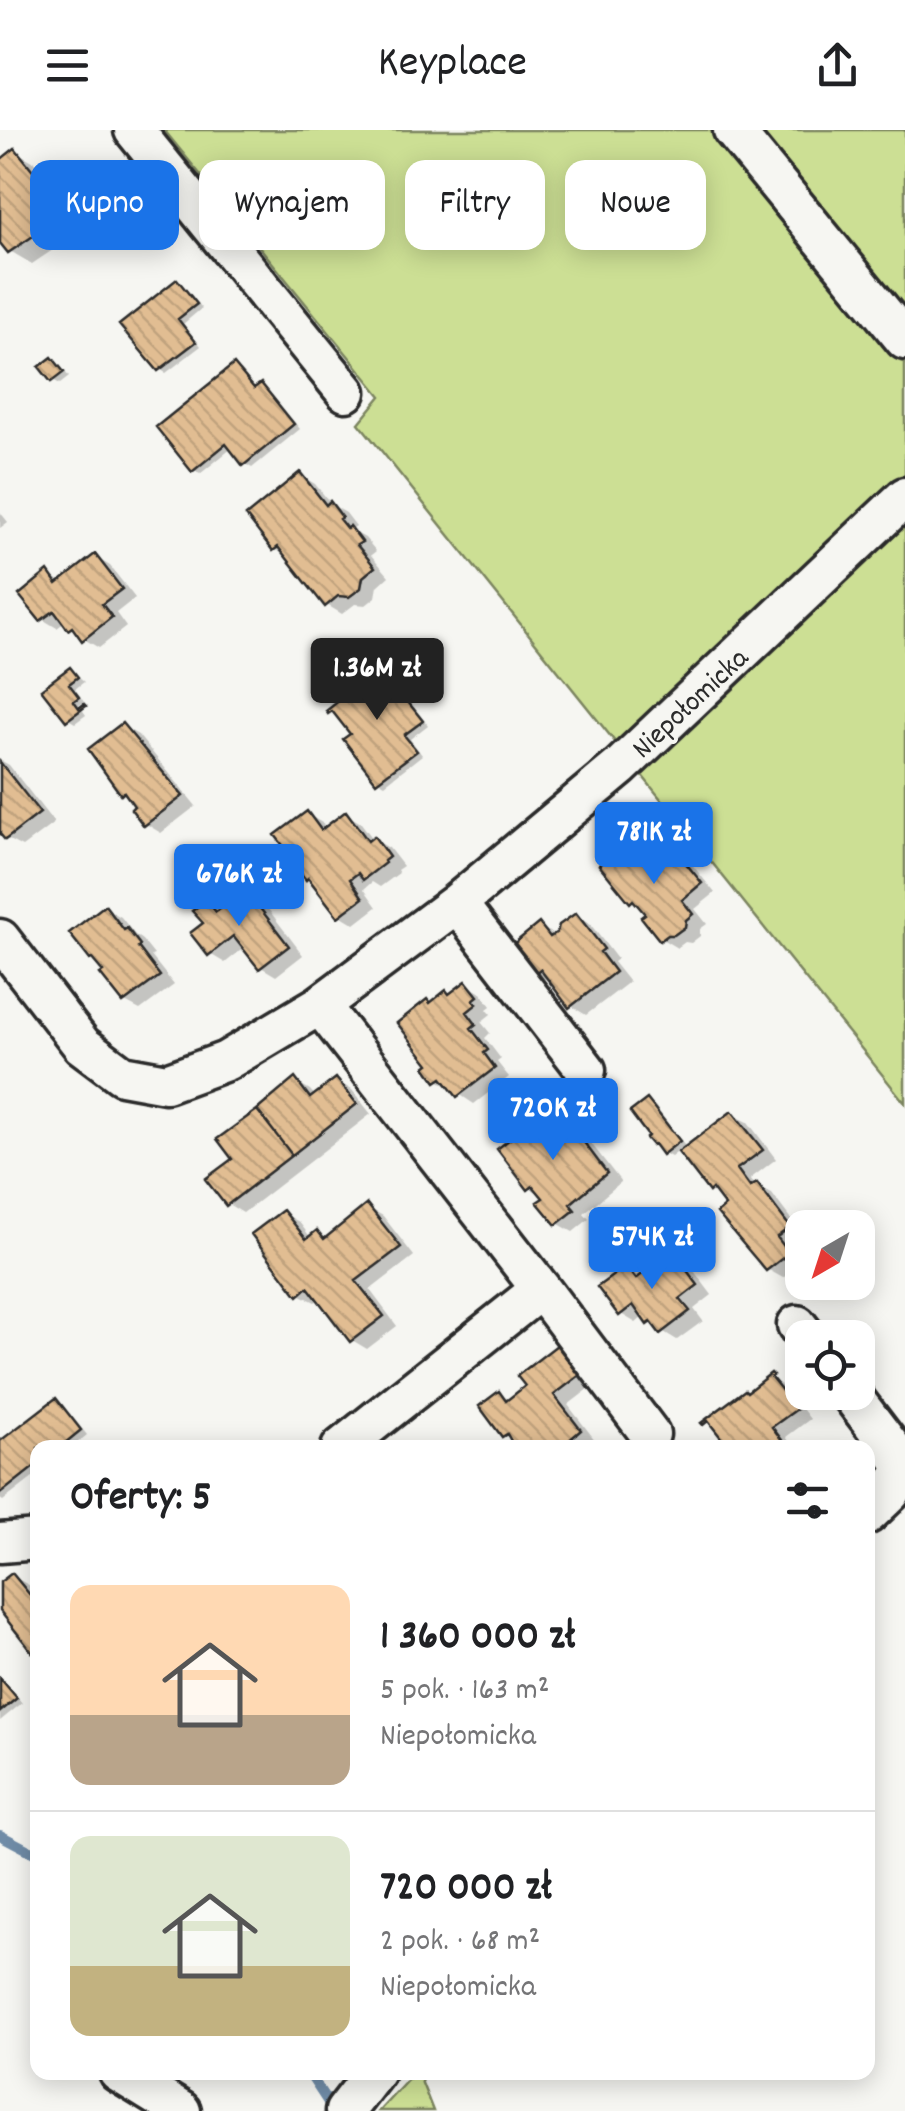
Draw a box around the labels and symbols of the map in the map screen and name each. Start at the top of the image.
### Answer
pin: 1.36M zł [274,638,480,723]
street label: Niepołomicka [624,639,761,771]
pin: 781K zł [562,802,746,887]
pin: 676K zł [147,844,331,929]
pin: 720K zł [461,1078,645,1163]
pin: 574K zł [560,1207,744,1292]
north arrow [785,1210,875,1300]

